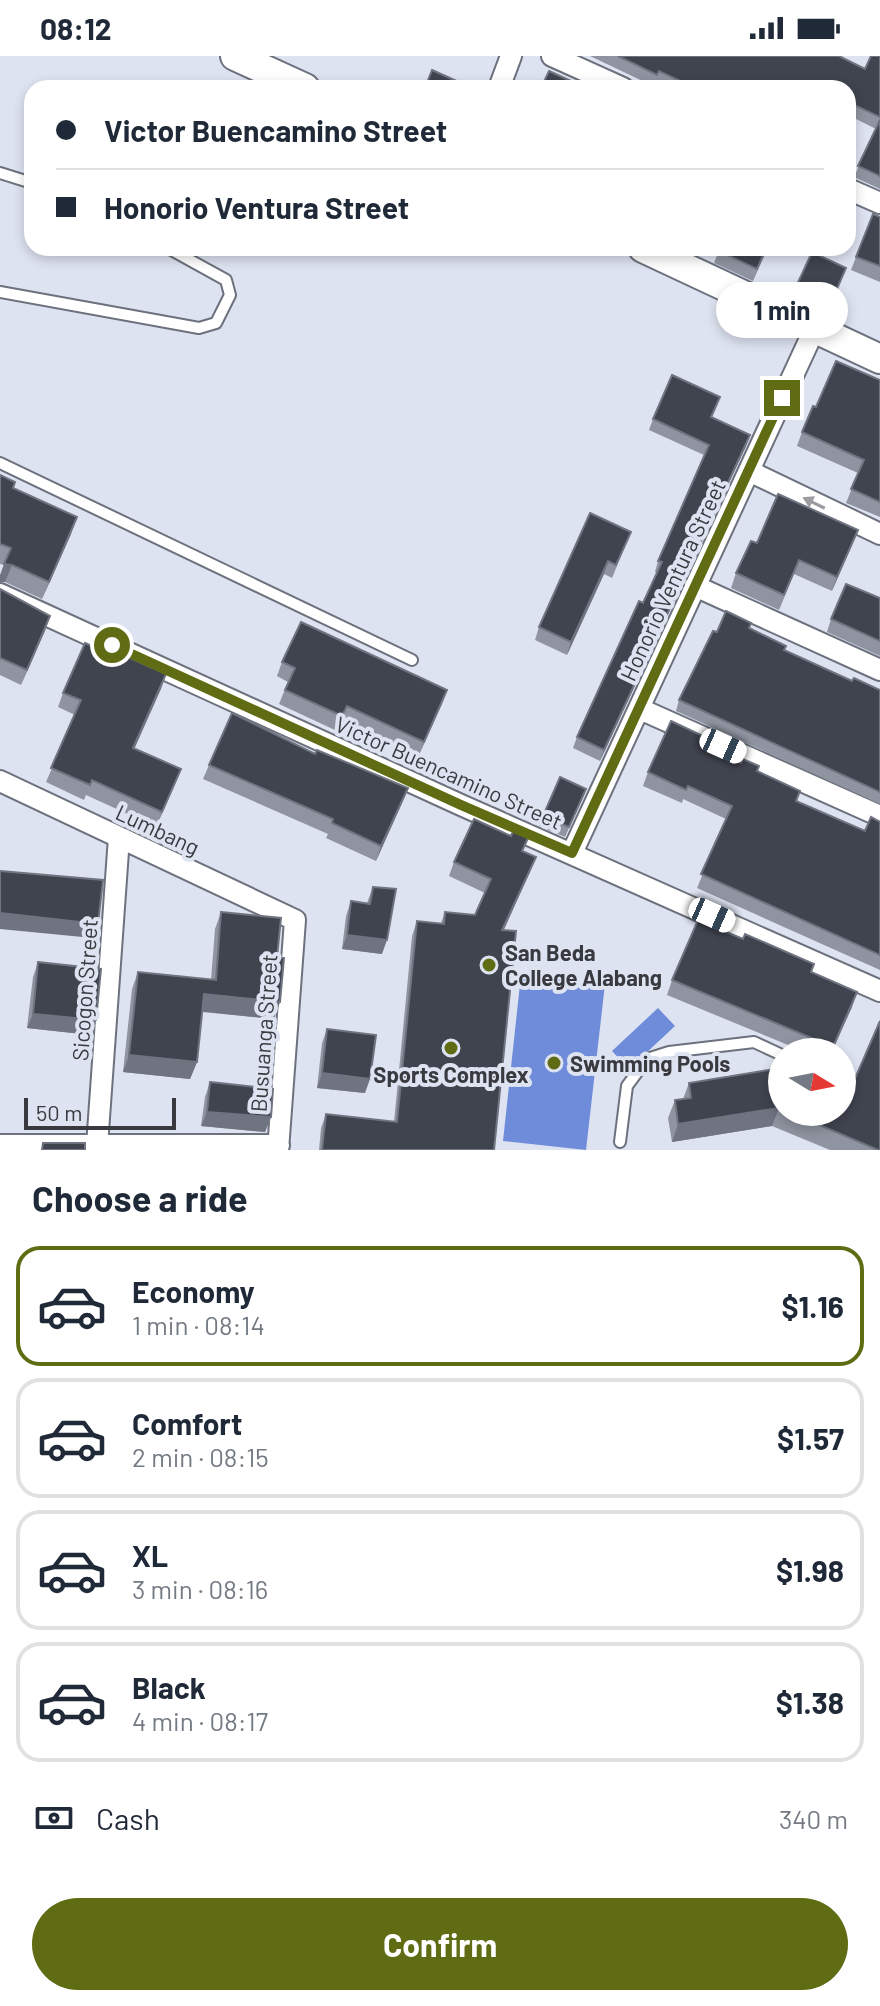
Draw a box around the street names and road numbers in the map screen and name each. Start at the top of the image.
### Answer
street label: Honorio Ventura Street [614,475,730,685]
street label: Victor Buencamino Street [332,710,566,834]
street label: Lumbang [112,798,204,860]
street label: Sicogon Street [66,918,102,1062]
street label: Busuanga Street [245,953,281,1113]

